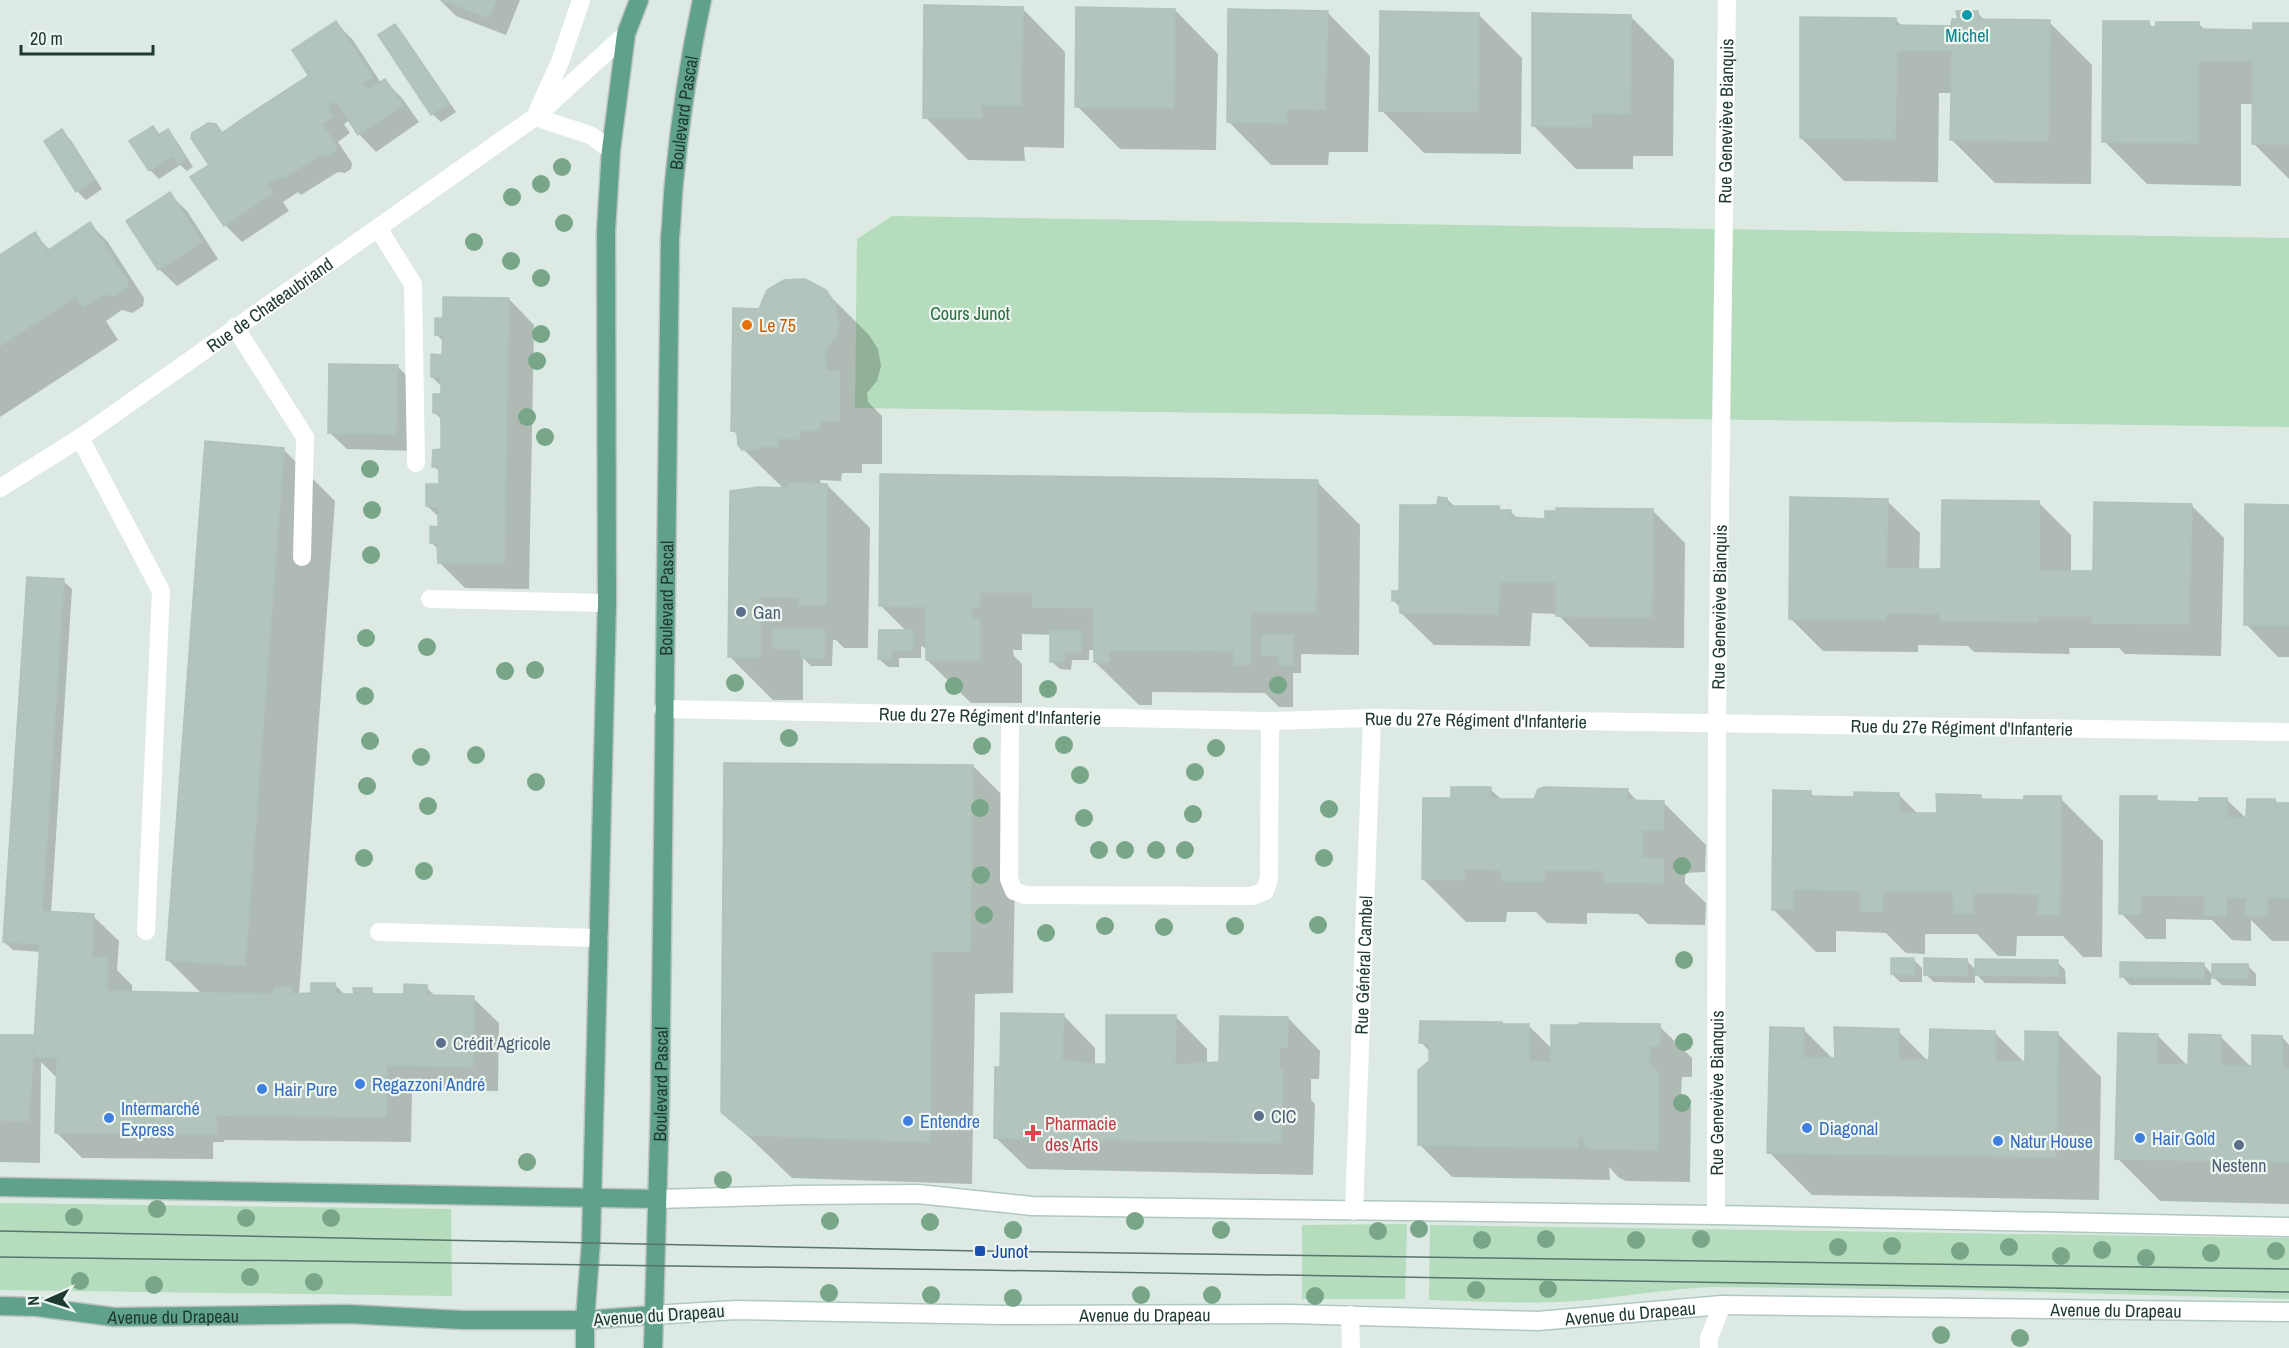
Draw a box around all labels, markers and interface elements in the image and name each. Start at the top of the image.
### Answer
marker: Michel [1960,8,1974,22]
scale bar [21,18,153,56]
place label: Michel [1945,23,1989,48]
text: 20 m [30,26,63,51]
street label: Rue Geneviève Bianquis [1712,38,1739,204]
street label: Boulevard Pascal [663,54,703,171]
street label: Rue de Chateaubriand [201,251,338,358]
park label: Cours Junot [930,301,1010,326]
place label: Le 75 [759,313,796,338]
marker: Le 75 [740,318,754,332]
street label: Rue Geneviève Bianquis [1705,524,1732,690]
street label: Boulevard Pascal [653,540,679,656]
place label: Gan [753,600,781,625]
marker: Gan [734,605,748,619]
street label: Rue du 27e Régiment d'Infanterie [879,701,1101,730]
street label: Rue du 27e Régiment d'Infanterie [1364,705,1587,734]
street label: Rue du 27e Régiment d'Infanterie [1851,713,2073,741]
street label: Rue Général Cambel [1348,895,1378,1035]
street label: Rue Geneviève Bianquis [1704,1010,1729,1176]
street label: Boulevard Pascal [646,1026,673,1142]
place label: Crédit Agricole [453,1031,551,1056]
marker: Crédit Agricole [434,1036,448,1050]
place label: Regazzoni André [372,1072,485,1097]
place label: Hair Pure [274,1077,337,1102]
marker: Regazzoni André [353,1077,367,1091]
marker: Hair Pure [255,1082,269,1096]
place label: Intermarché Express [121,1096,200,1142]
place label: CIC [1271,1104,1296,1129]
place label: Entendre [920,1109,980,1134]
marker: CIC [1252,1109,1266,1123]
marker: Intermarché Express [102,1111,116,1125]
place label: Pharmacie des Arts [1045,1111,1116,1157]
marker: Entendre [901,1114,915,1128]
place label: Diagonal [1819,1116,1878,1141]
marker: Diagonal [1800,1121,1814,1135]
marker: Pharmacie des Arts [1026,1126,1040,1140]
place label: Hair Gold [2152,1126,2215,1151]
place label: Natur House [2010,1129,2093,1154]
marker: Hair Gold [2133,1131,2147,1145]
marker: Natur House [1991,1134,2005,1148]
marker: Nestenn [2232,1138,2246,1152]
place label: Nestenn [2212,1153,2266,1178]
place label: Junot [992,1239,1028,1264]
marker: Junot [973,1244,987,1258]
north arrow [18,1270,78,1330]
text: N [22,1295,44,1306]
street label: Avenue du Drapeau [1563,1295,1697,1331]
street label: Avenue du Drapeau [2049,1297,2182,1323]
street label: Avenue du Drapeau [592,1298,725,1332]
street label: Avenue du Drapeau [1078,1302,1210,1327]
street label: Avenue du Drapeau [105,1303,239,1330]

